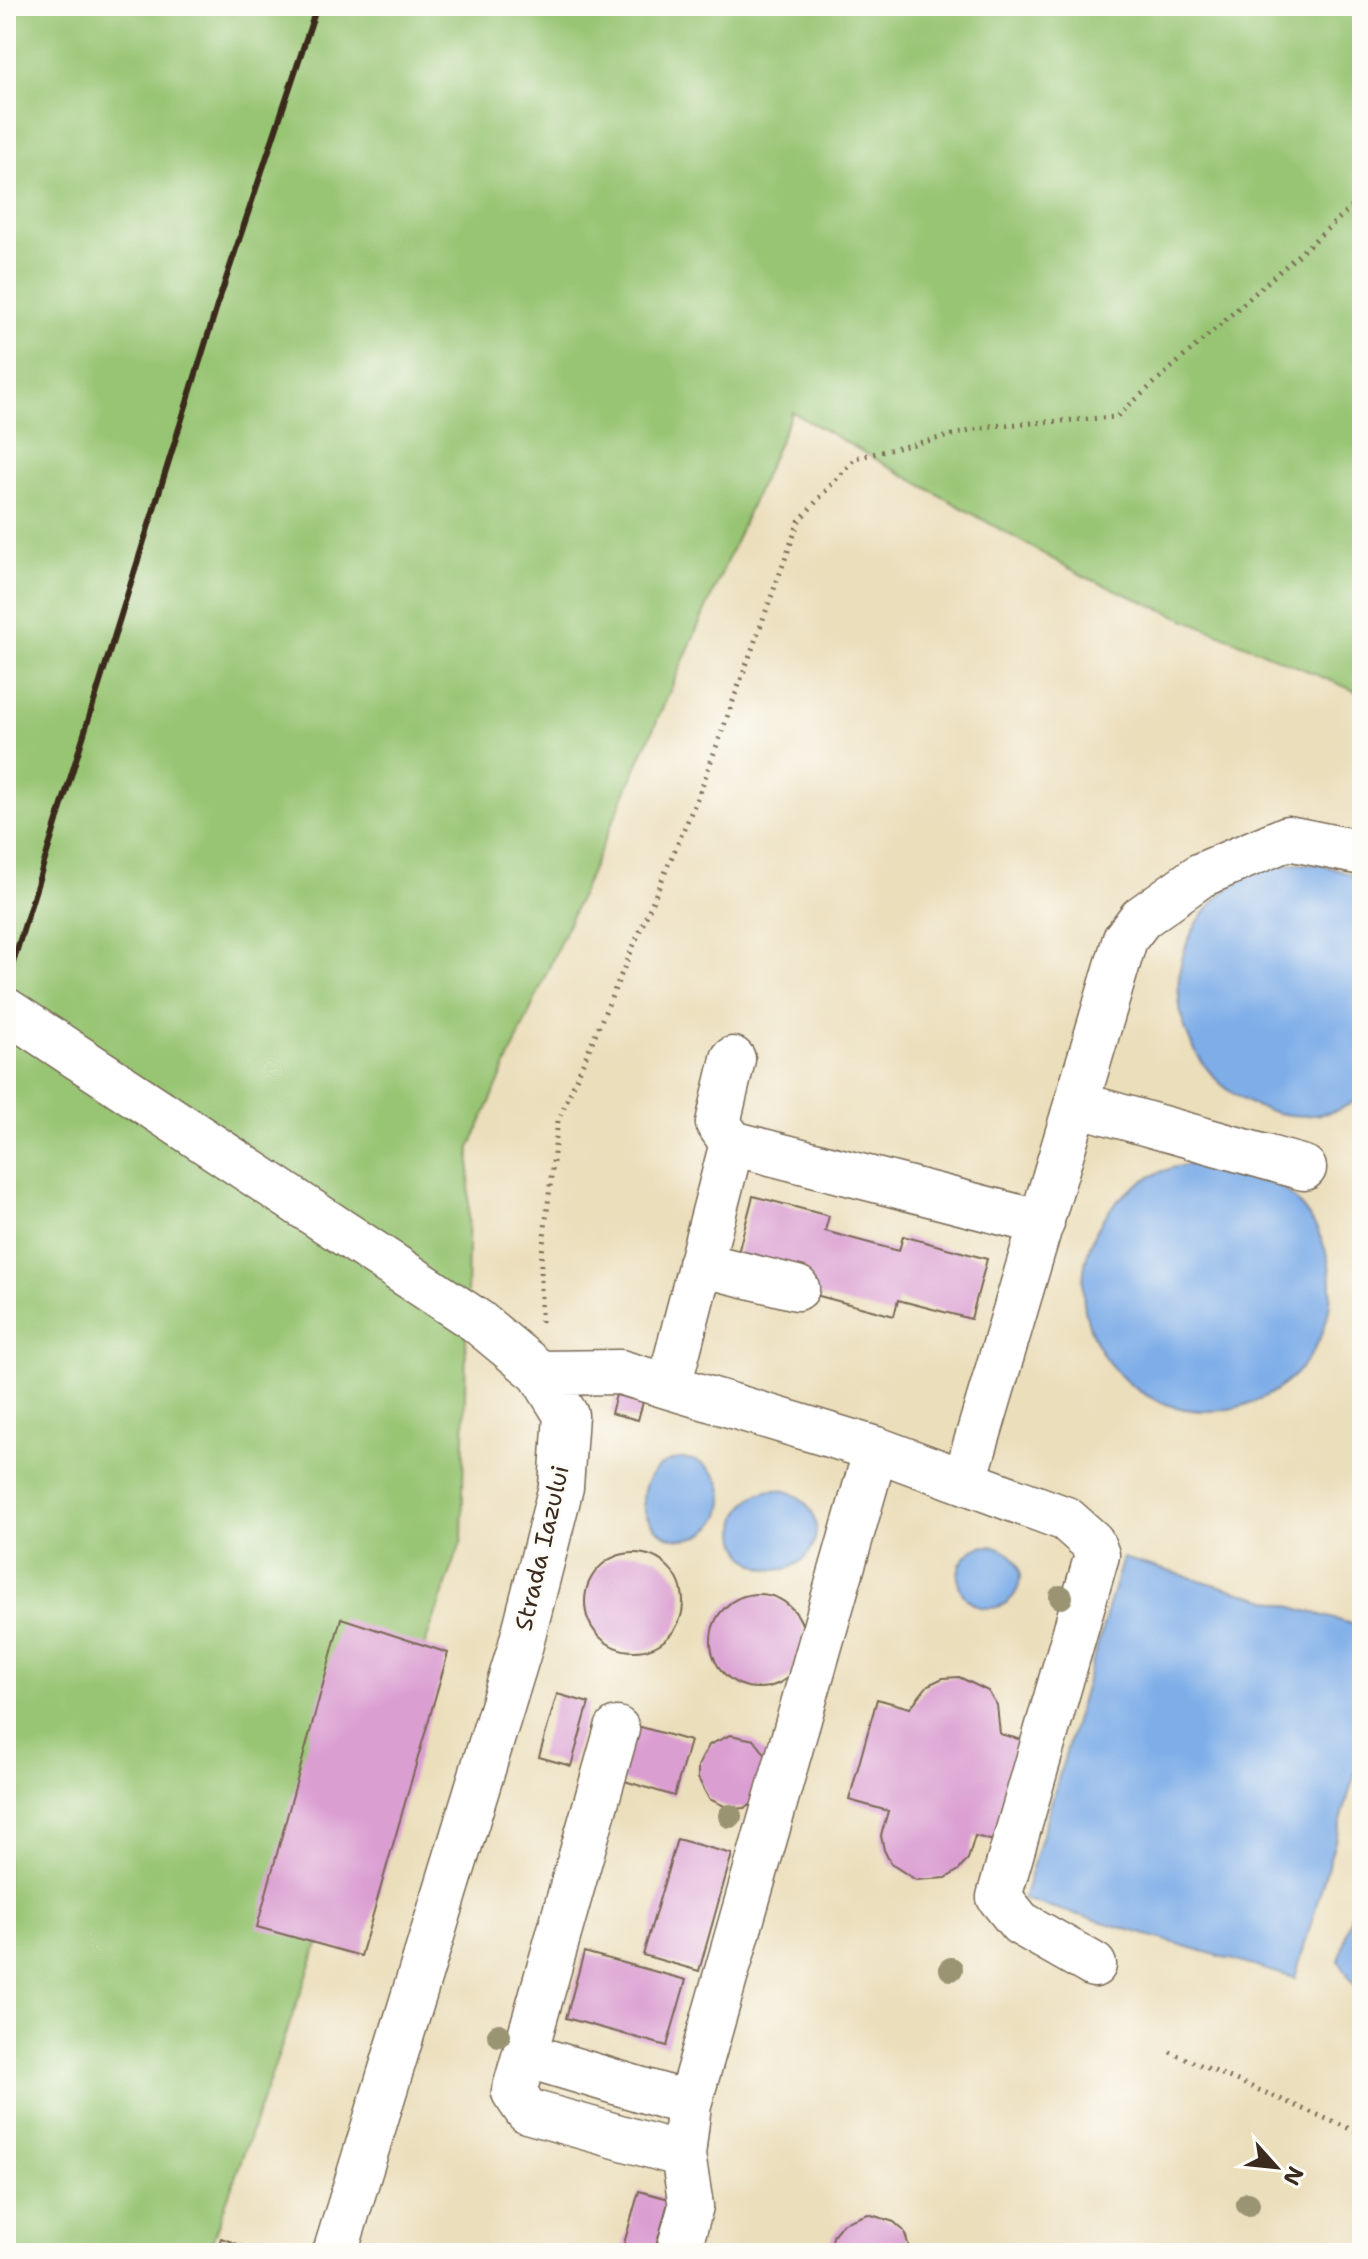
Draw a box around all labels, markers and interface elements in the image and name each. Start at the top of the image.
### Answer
street label: Strada Iazului [507,1462,577,1634]
north arrow [1236,2127,1316,2207]
text: N [1276,2162,1310,2190]

